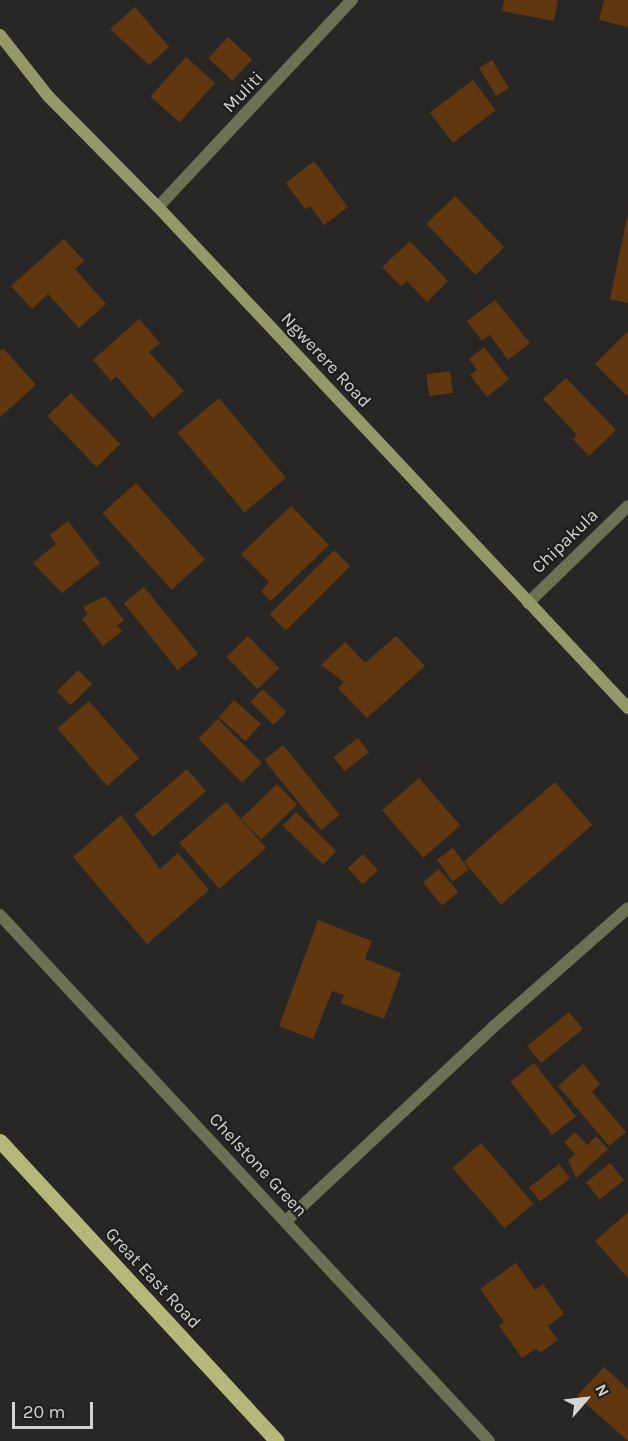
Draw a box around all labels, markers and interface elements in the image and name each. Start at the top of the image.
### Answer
street label: Muliti [218,67,268,117]
street label: Ngwerere Road [277,308,375,412]
street label: Chipakula [527,504,603,578]
street label: Chelstone Green [204,1109,312,1221]
street label: Great East Road [101,1223,205,1333]
north arrow [556,1369,616,1429]
text: N [591,1381,613,1400]
scale bar [15,1390,96,1428]
text: 20 m [23,1401,65,1423]

